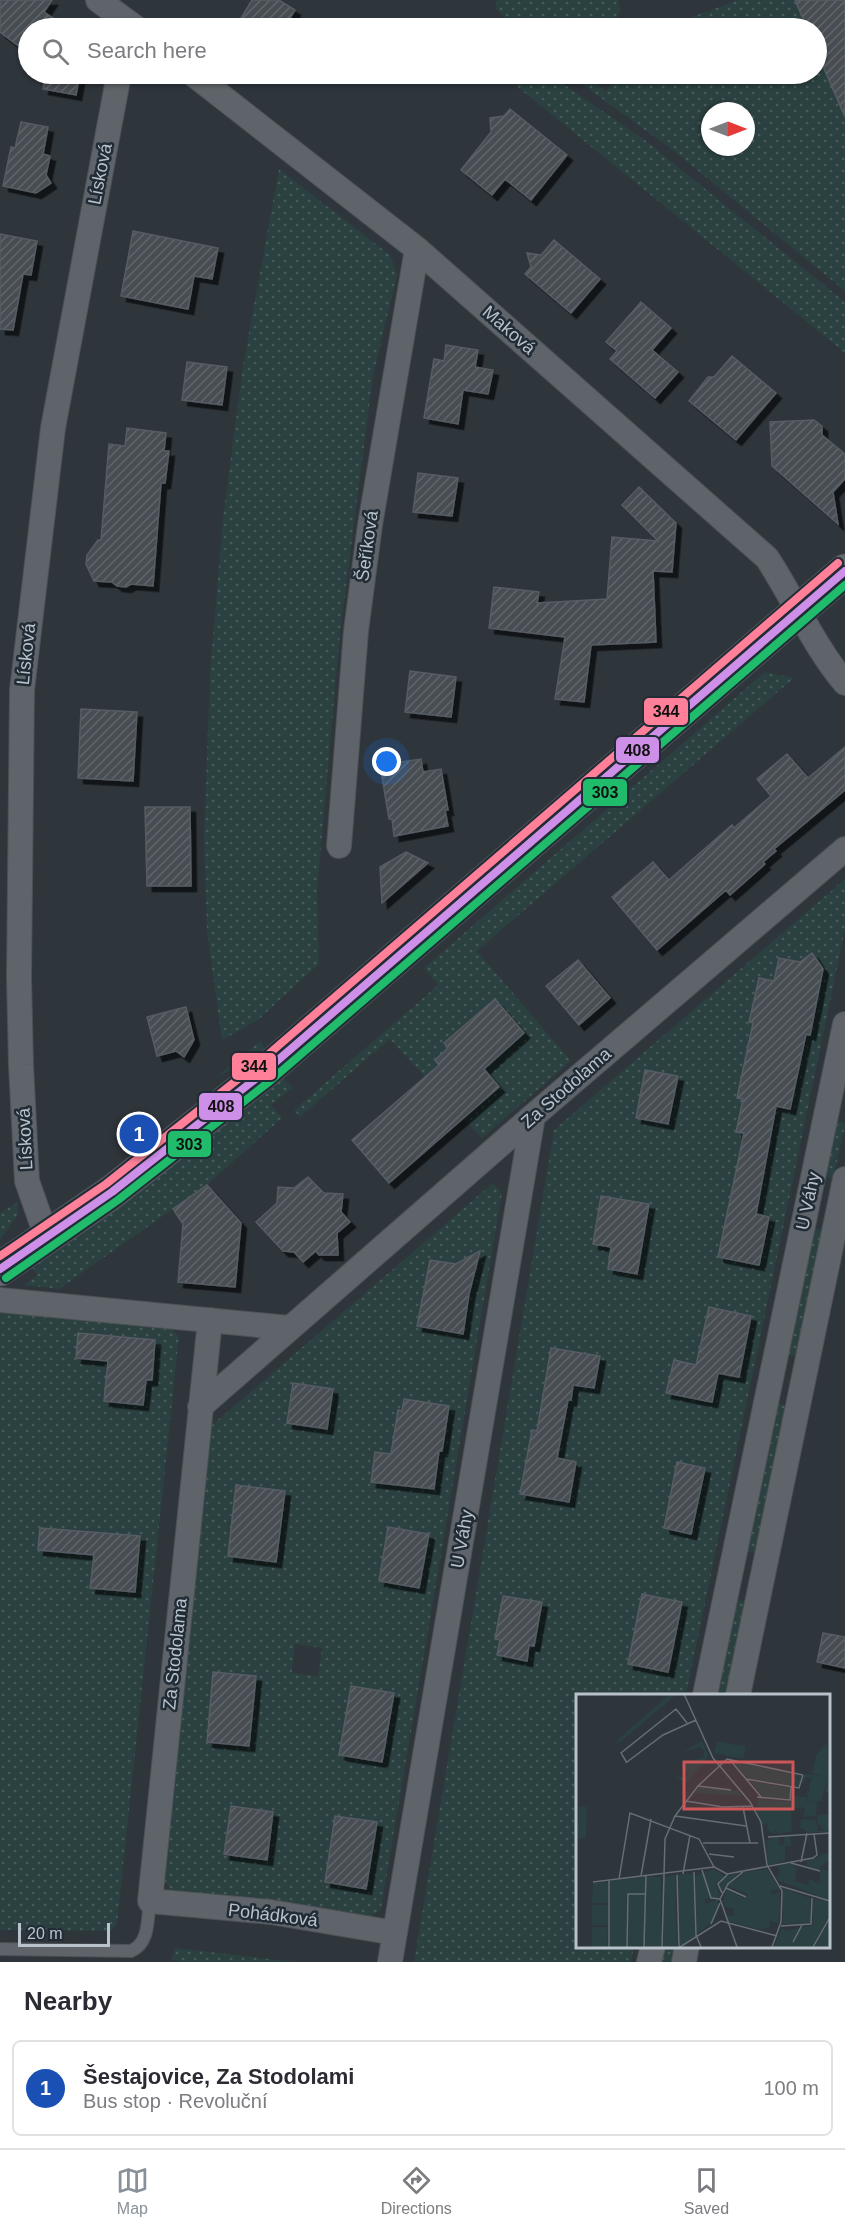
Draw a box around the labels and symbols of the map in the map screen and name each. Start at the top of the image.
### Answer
north arrow [701,102,755,156]
street label: Lísková [84,141,116,206]
street label: Maková [479,302,540,359]
street label: Šeříková [351,508,382,583]
street label: Lísková [13,621,39,686]
line badge: 344 [643,697,689,726]
text: 344 [653,703,679,720]
line badge: 408 [615,736,660,764]
text: 408 [624,742,650,759]
your location [372,747,401,776]
line badge: 303 [582,778,628,807]
text: 303 [592,784,618,801]
street label: Za Stodolama [517,1043,616,1132]
line badge: 344 [231,1052,277,1081]
text: 344 [241,1058,267,1075]
line badge: 408 [198,1092,243,1121]
text: 408 [208,1098,234,1115]
street label: Lísková [13,1107,37,1171]
pin: 1 [120,1112,158,1156]
line badge: 303 [167,1130,212,1158]
text: 303 [176,1136,202,1153]
street label: U Váhy [792,1170,824,1232]
street label: U Váhy [447,1508,477,1570]
street label: Za Stodolama [159,1596,191,1711]
inset map [576,1694,830,1947]
street label: Pohádková [227,1900,320,1931]
scale bar [18,1920,110,1948]

